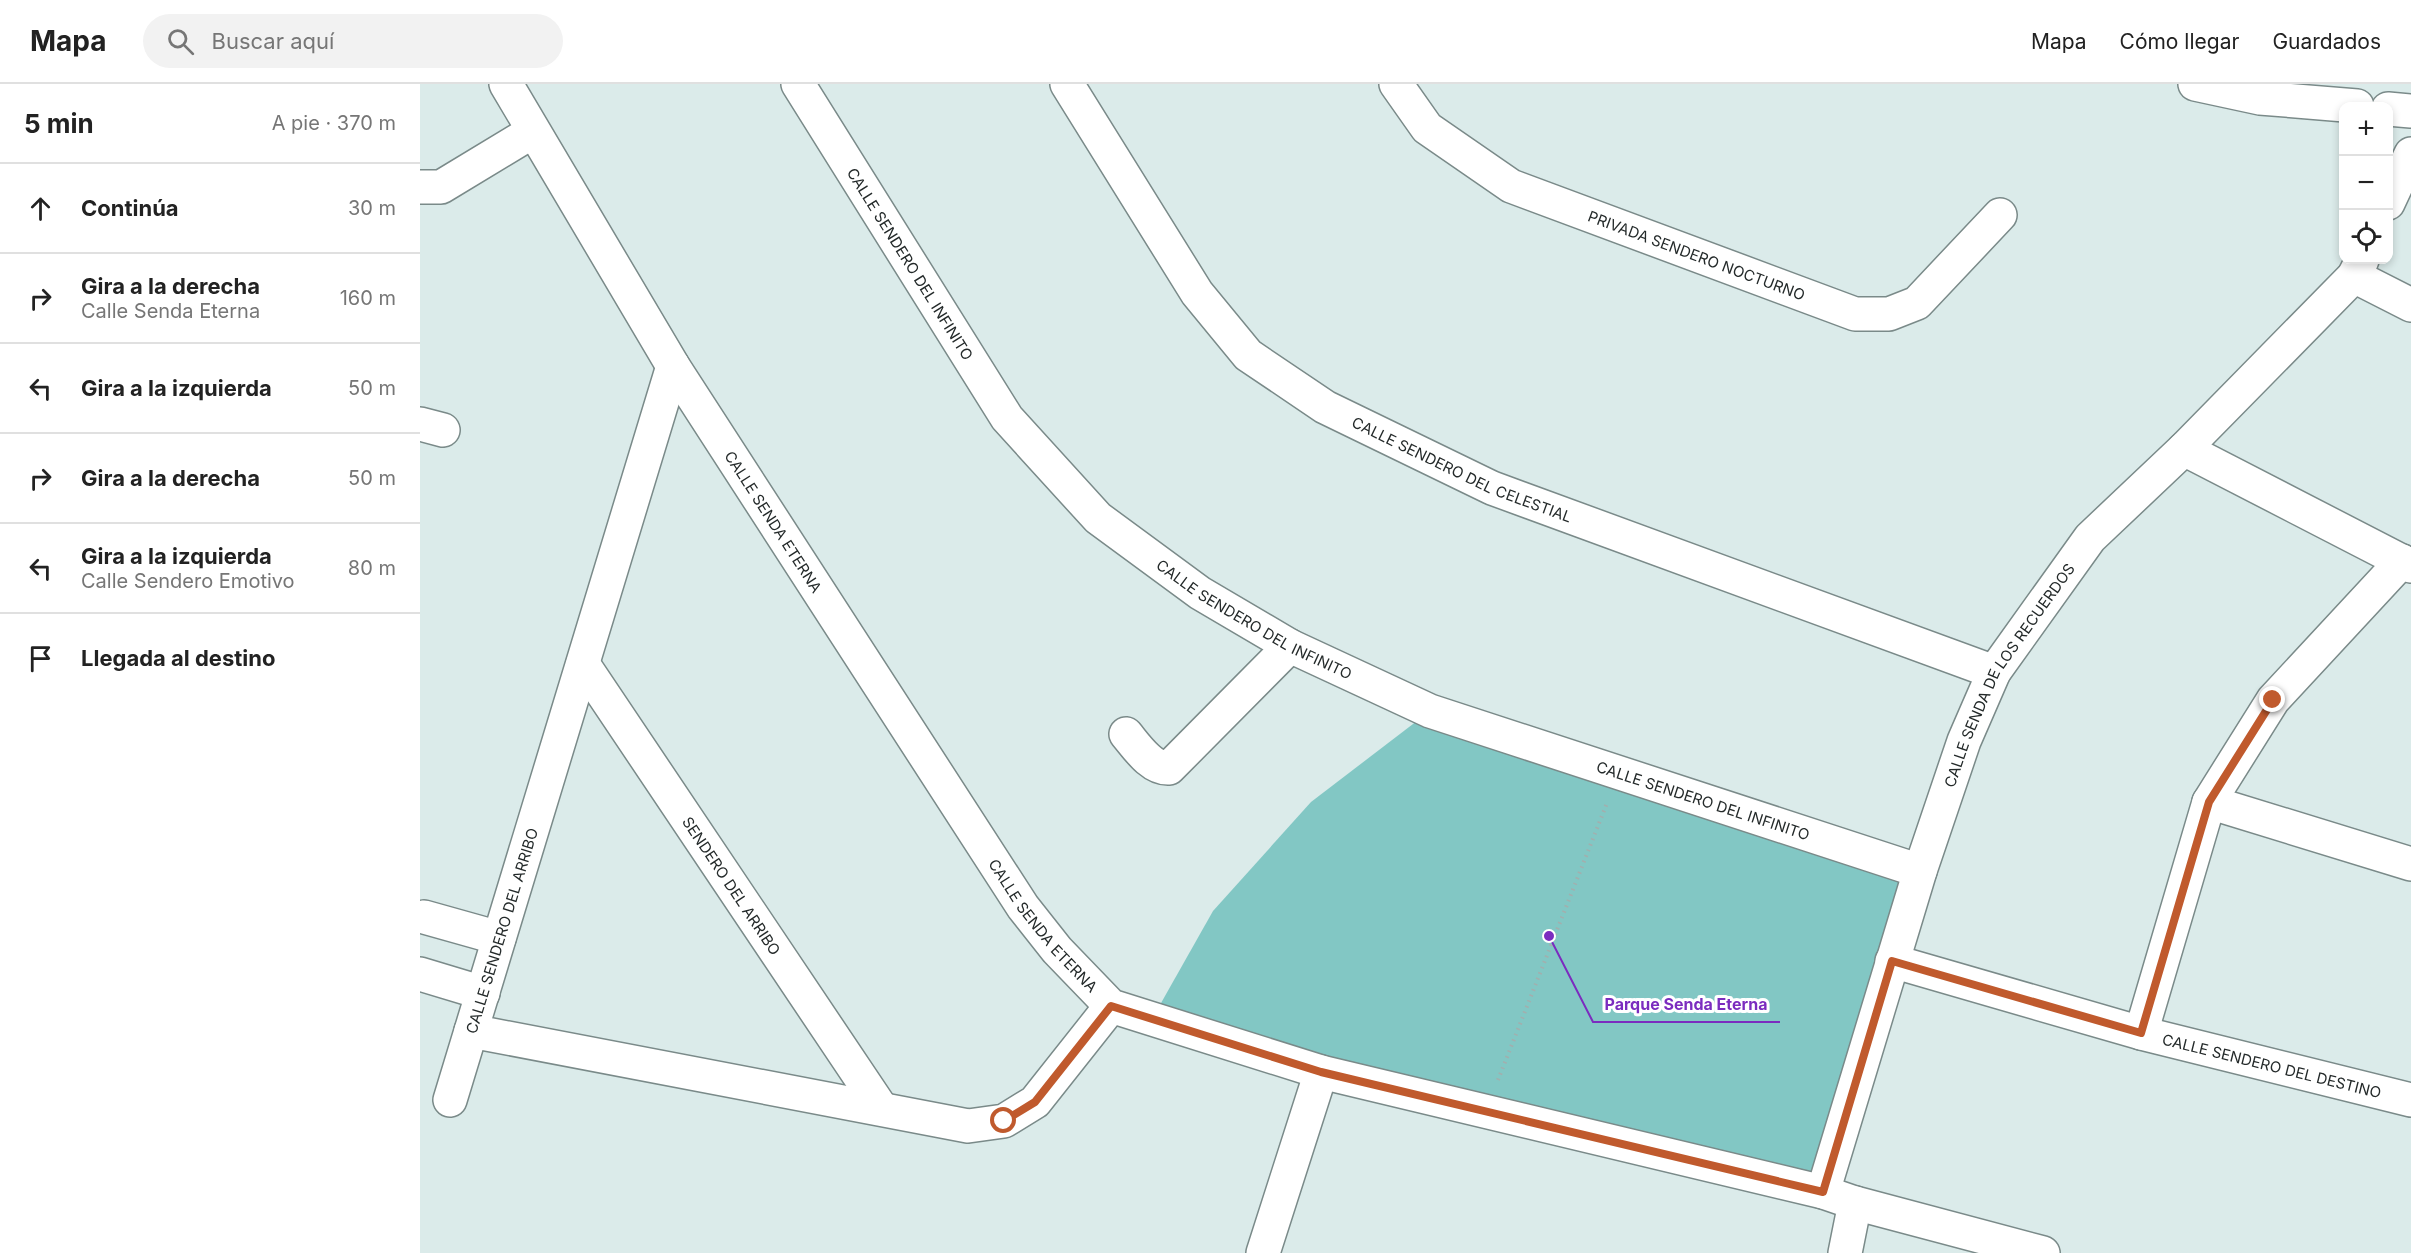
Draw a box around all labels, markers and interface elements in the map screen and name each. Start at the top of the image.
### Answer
search box [143,14,563,68]
text: Mapa [30,24,107,58]
icon: search [164,25,197,58]
text: Buscar aquí [212,28,334,54]
text: Mapa [2031,29,2087,54]
text: Cómo llegar [2120,29,2239,54]
text: Guardados [2272,29,2381,54]
map controls [2339,102,2393,264]
button: + [2339,102,2393,156]
text: 5 min [24,108,94,139]
text: A pie · 370 m [272,111,396,135]
button: − [2339,156,2393,210]
street label: CALLE SENDERO DEL INFINITO [843,164,978,363]
icon: ahead [24,192,57,225]
text: Continúa [81,195,179,221]
text: 30 m [348,196,396,220]
street label: PRIVADA SENDERO NOCTURNO [1586,206,1808,304]
button: locate [2339,210,2393,264]
text: Gira a la derecha [81,273,260,299]
icon: right [24,282,57,315]
text: 160 m [340,286,396,310]
text: Calle Senda Eterna [81,299,260,323]
icon: left [24,372,57,405]
text: Gira a la izquierda [81,375,272,401]
text: 50 m [348,376,396,400]
street label: CALLE SENDERO DEL CELESTIAL [1349,412,1575,526]
street label: CALLE SENDA ETERNA [721,447,826,596]
icon: right [24,462,57,495]
text: Gira a la derecha [81,465,260,491]
text: 50 m [348,466,396,490]
text: Gira a la izquierda [81,543,272,569]
icon: left [24,552,57,585]
street label: CALLE SENDERO DEL INFINITO [1153,555,1355,683]
text: 80 m [348,556,396,580]
street label: CALLE SENDA DE LOS RECUERDOS [1940,559,2078,790]
text: Calle Sendero Emotivo [81,569,295,593]
icon: arrive [24,642,57,675]
text: Llegada al destino [81,645,275,671]
route end [2259,686,2285,712]
street label: CALLE SENDERO DEL INFINITO [1594,757,1812,844]
street label: SENDERO DEL ARRIBO [679,813,785,959]
street label: CALLE SENDERO DEL ARRIBO [461,825,542,1036]
street label: CALLE SENDA ETERNA [985,855,1102,996]
callout: Parque Senda Eterna [1593,988,1780,1022]
text: Parque Senda Eterna [1605,994,1767,1014]
street label: CALLE SENDERO DEL DESTINO [2160,1029,2383,1102]
route start [990,1107,1016,1133]

